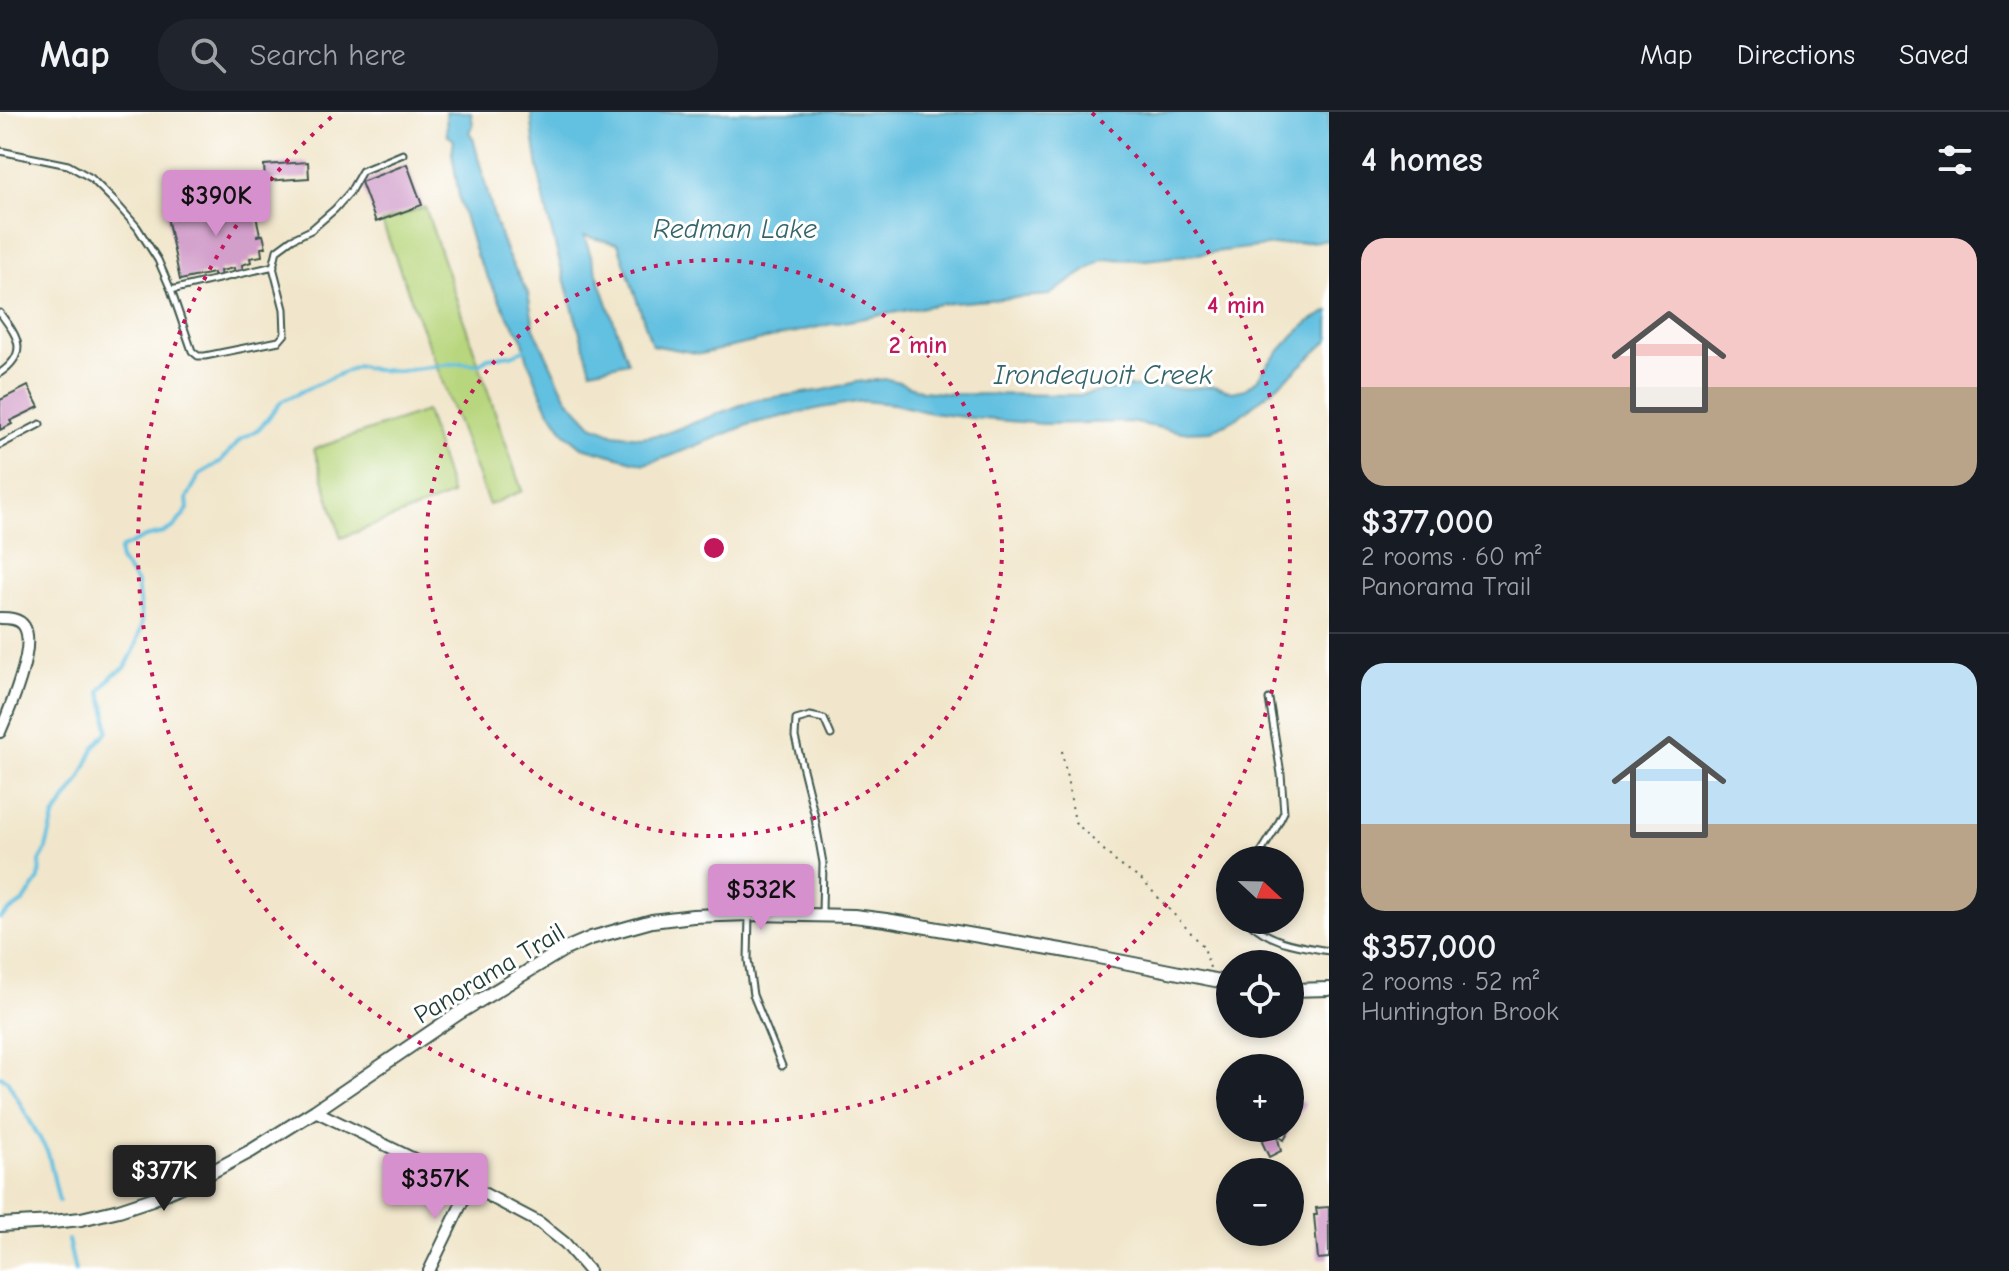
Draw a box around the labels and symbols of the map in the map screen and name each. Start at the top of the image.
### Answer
pin: $390K [160,170,272,238]
water label: Redman Lake [653,213,817,245]
text: 4 min [1207,291,1265,319]
text: 2 min [889,331,947,359]
water label: Irondequoit Creek [993,359,1213,391]
centre of rings [700,534,728,562]
north arrow [1216,846,1304,934]
pin: $532K [705,864,817,932]
street label: Panorama Trail [409,917,570,1031]
pin: $377K [108,1145,220,1213]
pin: $357K [379,1153,491,1221]

